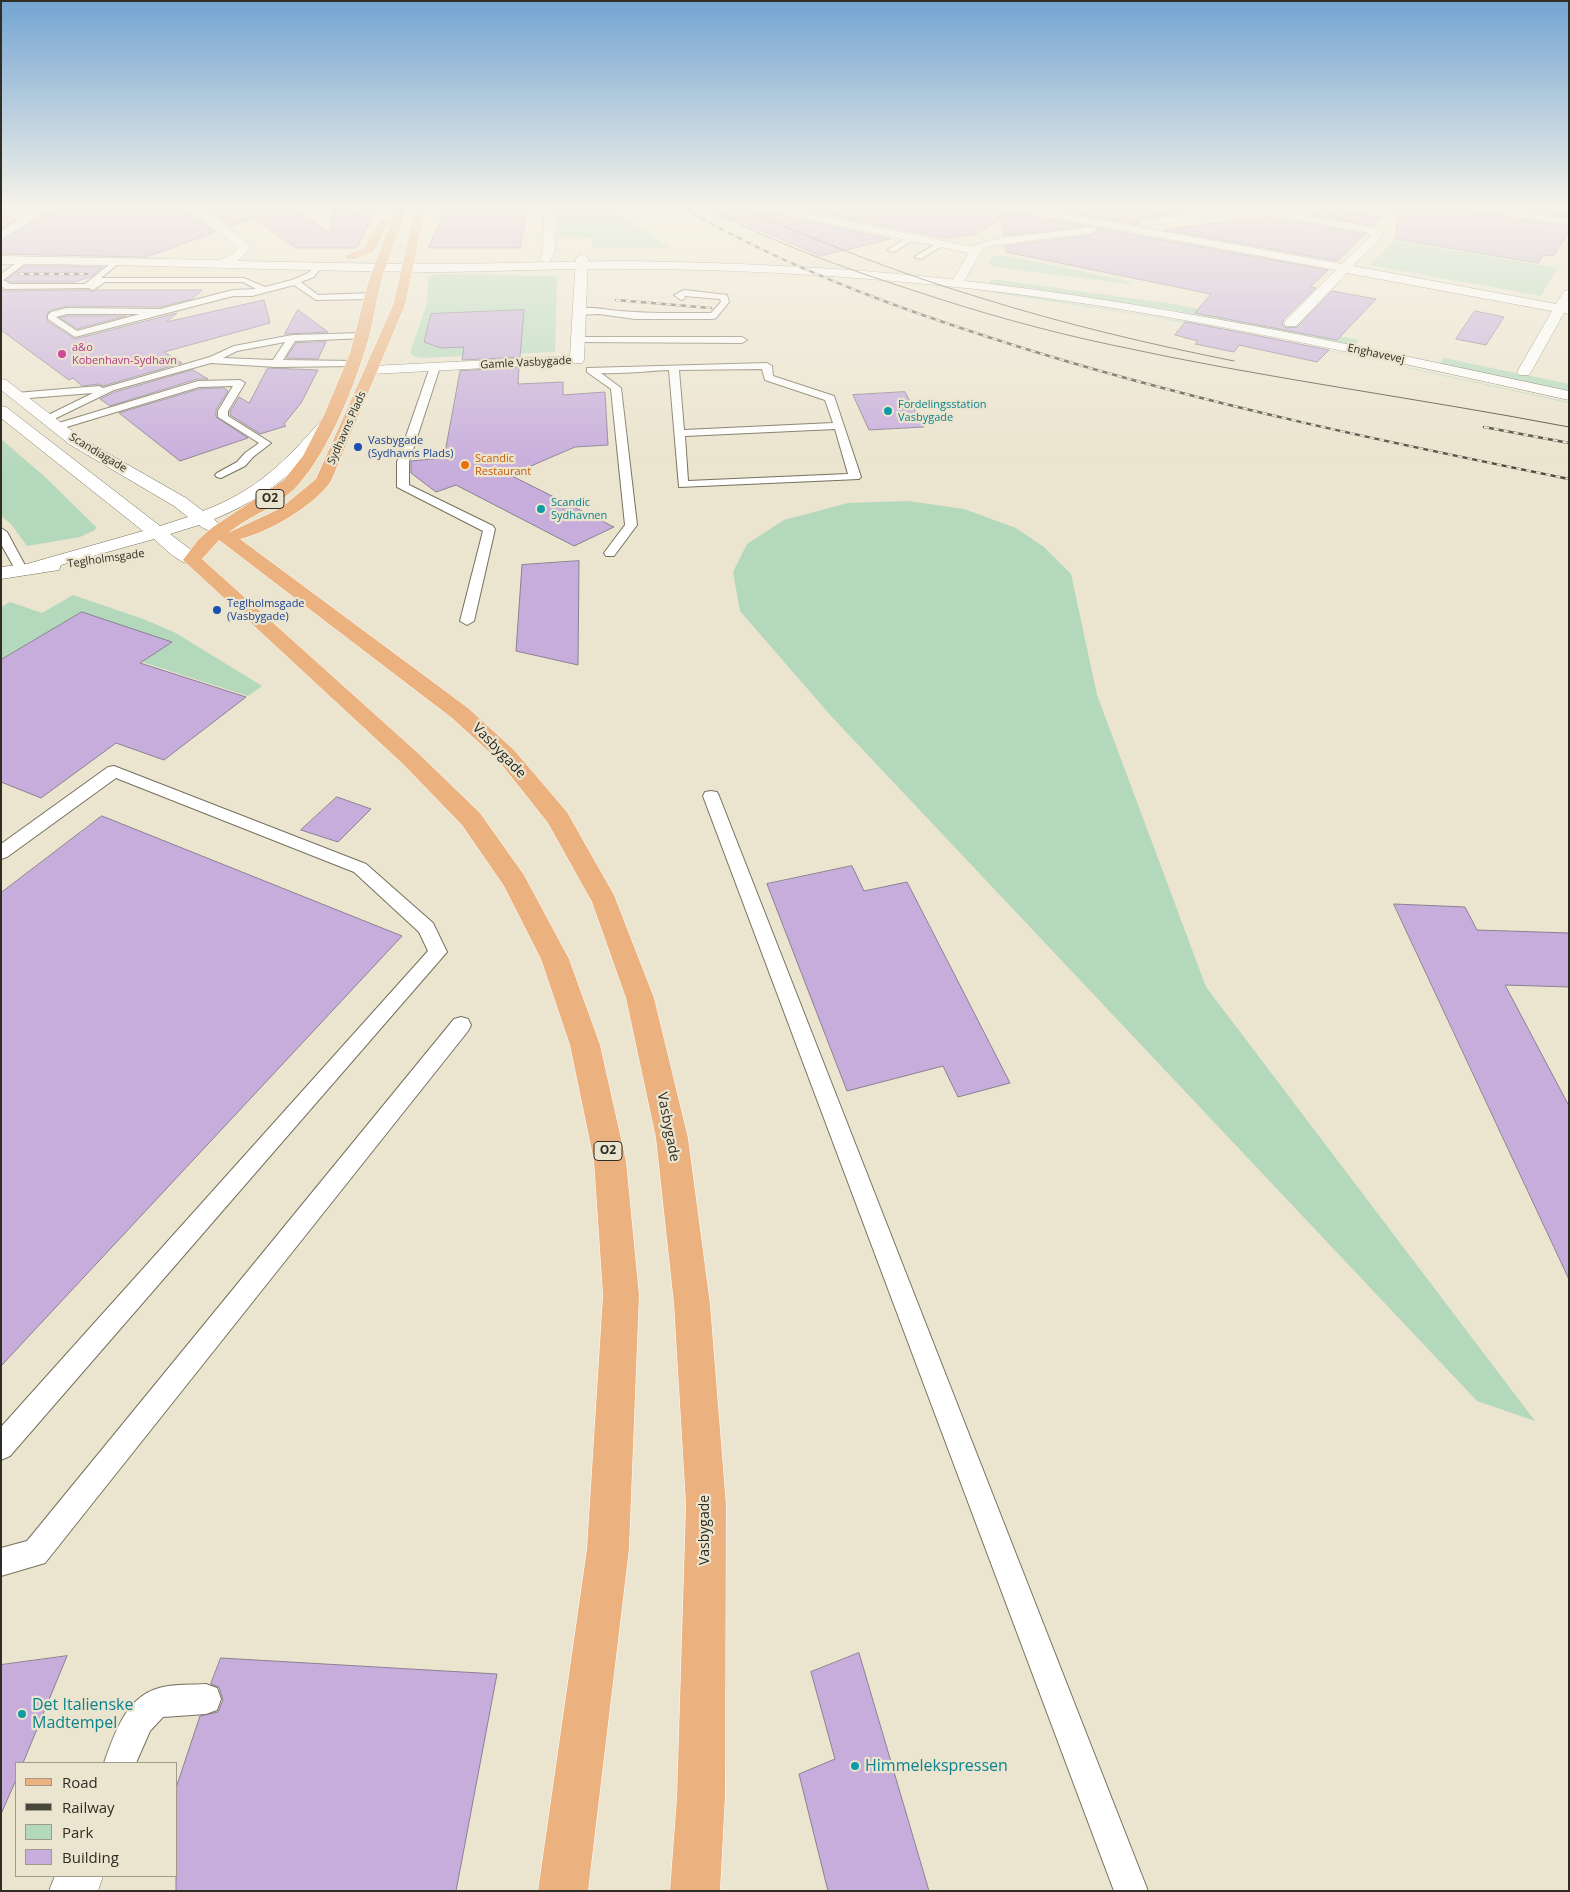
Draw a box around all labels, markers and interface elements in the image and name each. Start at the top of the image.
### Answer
place label: a&o Kobenhavn-Sydhavn [72,341,177,367]
street label: Enghavevej [1346,342,1406,366]
marker: a&o Kobenhavn-Sydhavn [56,348,68,360]
street label: Gamle Vasbygade [480,354,572,372]
street label: Sydhavns Plads [325,389,369,467]
place label: Fordelingsstation Vasbygade [898,398,987,424]
marker: Fordelingsstation Vasbygade [882,405,894,417]
street label: Scandiagade [67,431,129,475]
place label: Vasbygade (Sydhavns Plads) [368,434,453,460]
marker: Vasbygade (Sydhavns Plads) [352,441,364,453]
place label: Scandic Restaurant [475,452,531,478]
marker: Scandic Restaurant [459,459,471,471]
road number: O2 [256,489,284,508]
place label: Scandic Sydhavnen [551,496,607,522]
marker: Scandic Sydhavnen [535,503,547,515]
street label: Teglholmsgade [67,547,145,571]
place label: Teglholmsgade (Vasbygade) [227,597,305,623]
marker: Teglholmsgade (Vasbygade) [211,604,223,616]
street label: Vasbygade [469,720,529,782]
street label: Vasbygade [653,1091,683,1163]
road number: O2 [594,1142,622,1160]
street label: Vasbygade [697,1495,713,1565]
place label: Det Italienske Madtempel [32,1695,133,1733]
marker: Det Italienske Madtempel [16,1708,28,1720]
place label: Himmelekspressen [865,1756,1008,1776]
marker: Himmelekspressen [849,1760,861,1772]
legend [15,1762,178,1877]
text: Road [62,1772,98,1792]
text: Railway [62,1797,115,1817]
text: Park [62,1822,93,1842]
text: Building [62,1847,119,1867]

